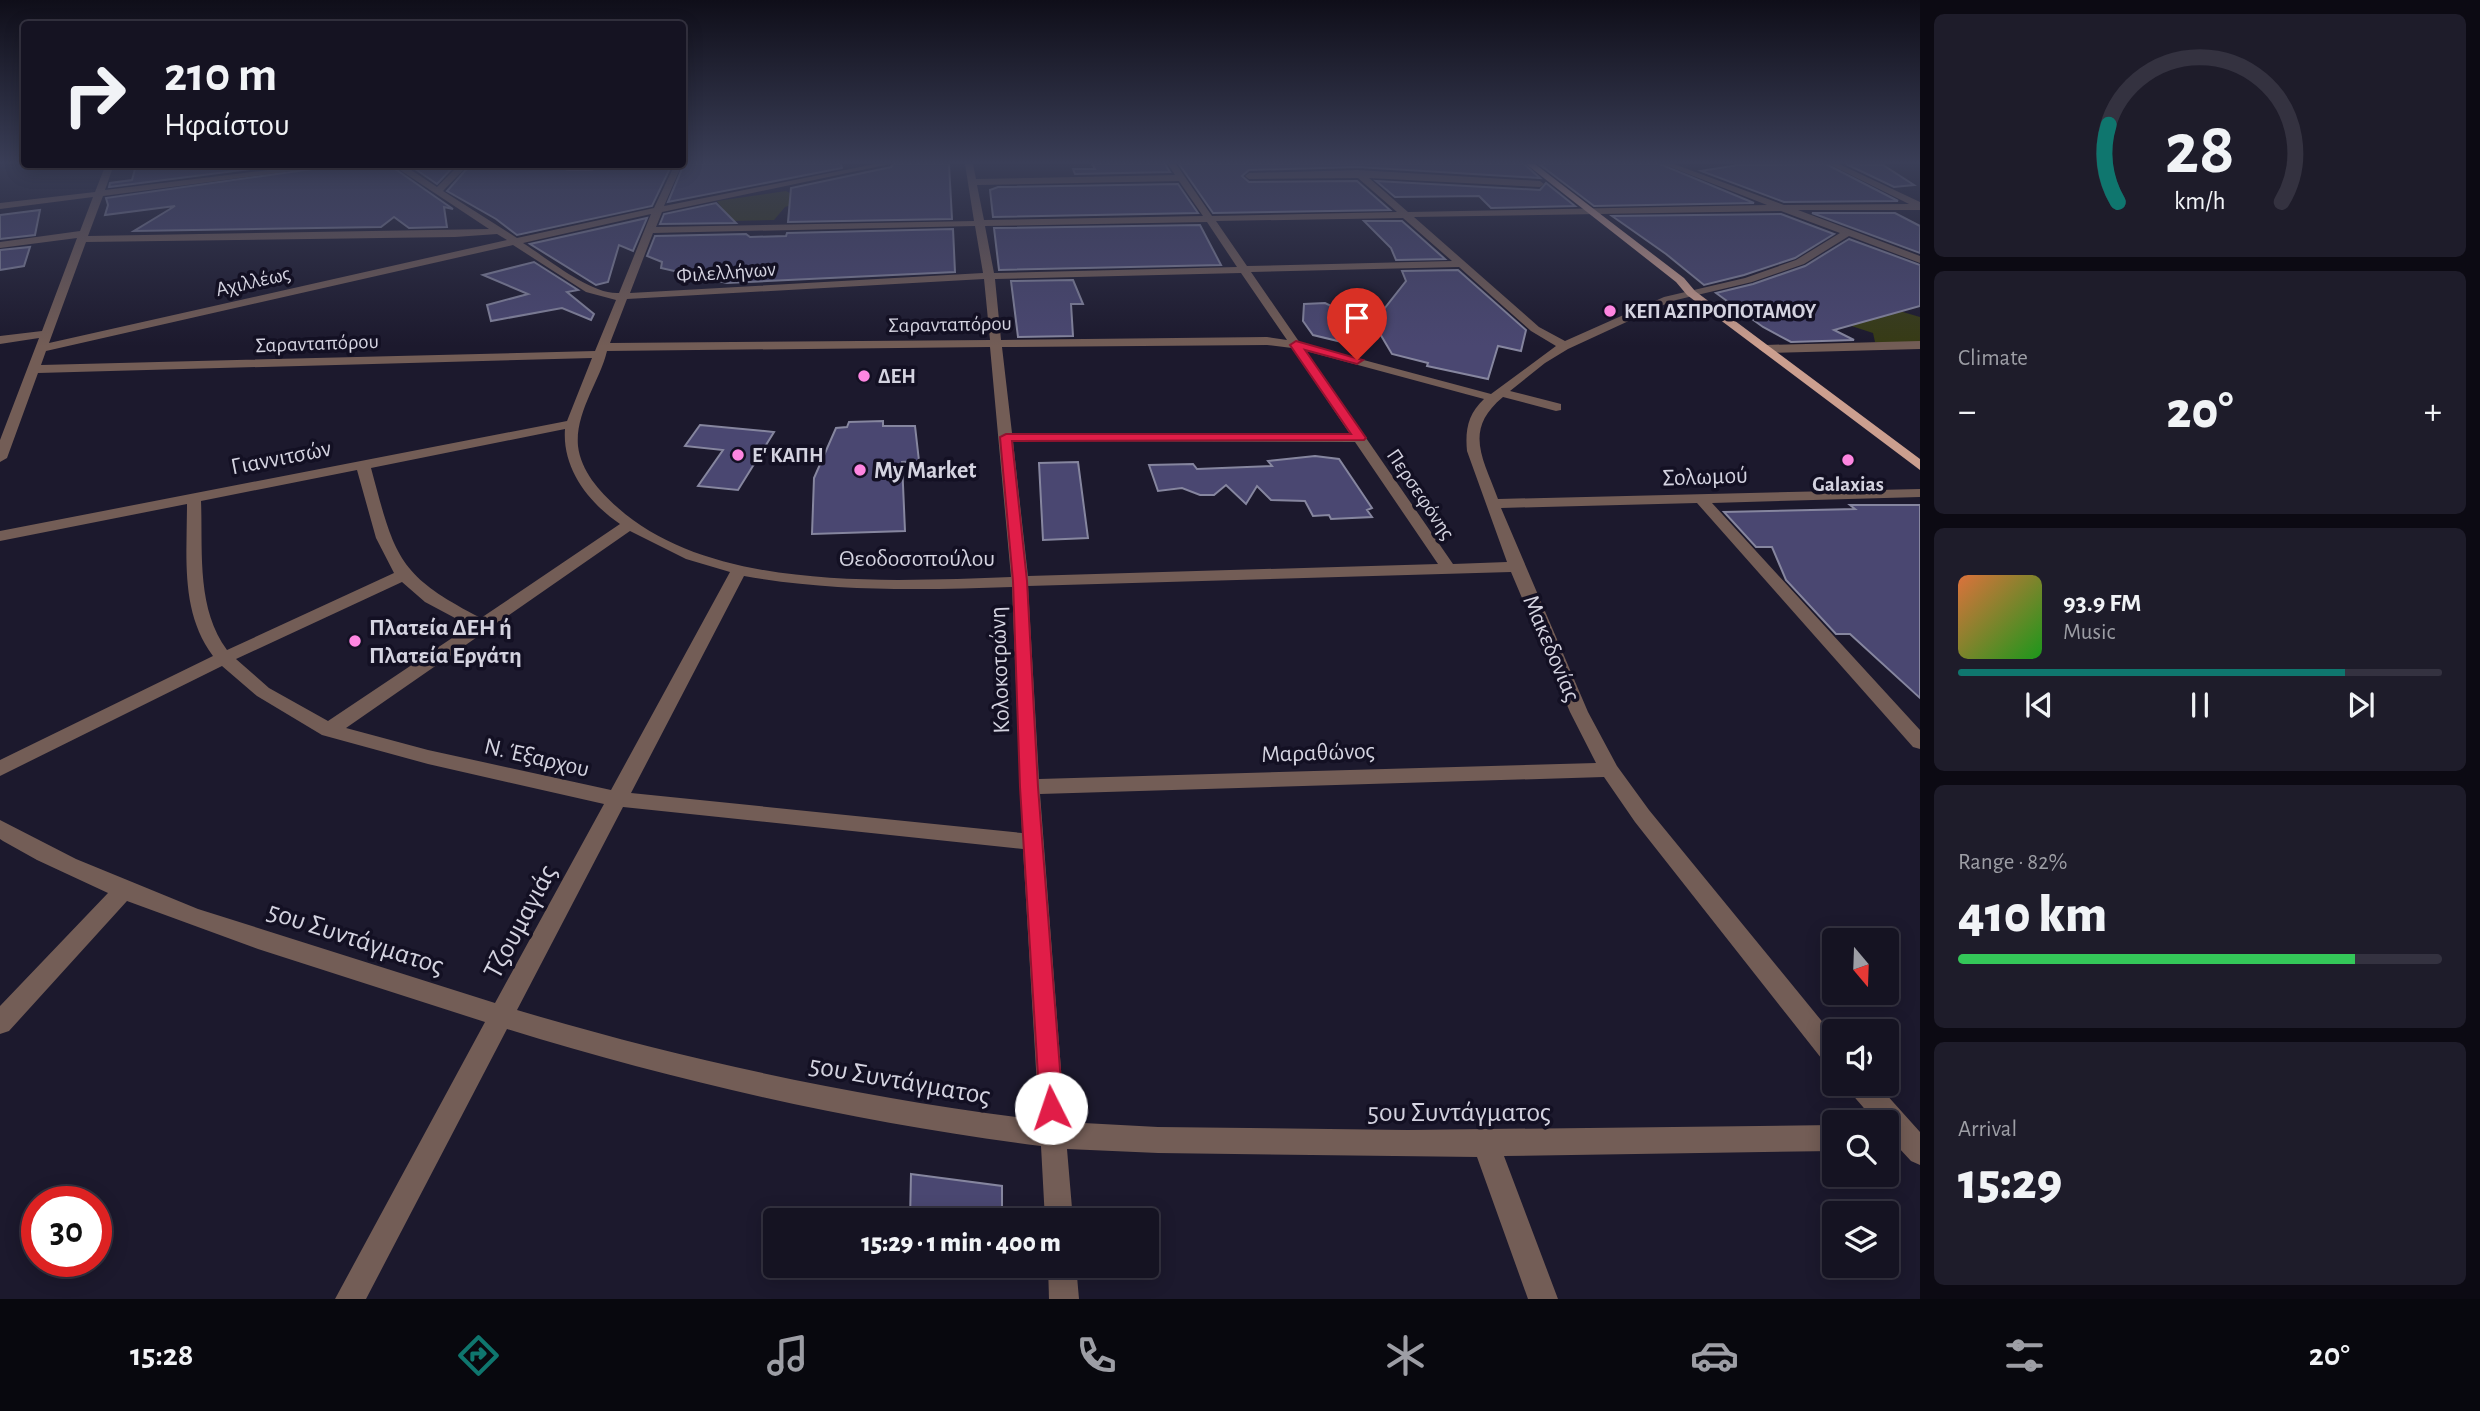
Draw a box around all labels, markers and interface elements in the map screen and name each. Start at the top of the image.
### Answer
icon: right [49,49,140,140]
text: 210 m [164,51,277,100]
text: Ηφαίστου [164,109,290,141]
text: 28 [2165,114,2235,187]
text: km/h [2174,188,2226,213]
street label: Φιλελλήνων [675,259,777,286]
street label: Αχιλλέως [214,263,292,300]
pin [1327,288,1387,360]
icon: arrive [1338,299,1376,337]
place label: ΚΕΠ ΑΣΠΡΟΠΟΤΑΜΟΥ [1624,301,1816,322]
marker: ΚΕΠ ΑΣΠΡΟΠΟΤΑΜΟΥ [1602,303,1618,319]
street label: Σαρανταπόρου [888,313,1012,336]
street label: Σαρανταπόρου [255,331,379,356]
text: Climate [1958,347,2028,370]
place label: ΔΕΗ [878,366,916,387]
marker: ΔΕΗ [856,368,872,384]
text: 20° [2166,385,2234,437]
text: − [1958,393,1976,431]
text: + [2424,393,2442,431]
street label: Γιαννιτσών [229,436,333,479]
place label: Ε' ΚΑΠΗ [752,445,824,466]
street label: Περσεφόνης [1383,445,1458,543]
marker: Ε' ΚΑΠΗ [730,447,746,463]
marker: Galaxias [1840,452,1856,468]
place label: My Market [874,459,976,483]
marker: My Market [852,462,868,478]
street label: Σολωμού [1662,464,1748,490]
place label: Galaxias [1812,474,1884,495]
street label: Θεοδοσοπούλου [839,547,995,571]
text: 93.9 FM [2063,590,2142,616]
street label: Μακεδονίας [1518,592,1584,705]
street label: Κολοκοτρώνη [986,606,1014,734]
place label: Πλατεία ΔΕΗ ή Πλατεία Εργάτη [369,616,522,668]
text: Music [2063,621,2115,644]
marker: Πλατεία ΔΕΗ ή Πλατεία Εργάτη [347,633,363,649]
icon: previous [2020,686,2058,724]
icon: pause [2181,686,2219,724]
icon: next [2342,686,2380,724]
street label: Ν. Έξαρχου [482,734,592,782]
street label: Μαραθώνος [1261,739,1375,767]
text: Range · 82% [1958,851,2068,874]
street label: Τζουμαγιάς [479,860,562,984]
text: 410 km [1958,889,2107,941]
street label: 5ου Συντάγματος [264,897,447,981]
north arrow [1822,928,1899,1004]
map controls [1822,928,1899,1278]
button: sound [1822,1019,1899,1096]
street label: 5ου Συντάγματος [807,1051,993,1111]
position arrow [1014,1071,1088,1145]
street label: 5ου Συντάγματος [1367,1099,1551,1127]
button: search [1822,1110,1899,1187]
text: Arrival [1958,1118,2017,1141]
text: 15:29 [1958,1156,2062,1208]
speed limit sign: 30 [21,1186,112,1277]
button: layers [1822,1201,1899,1278]
text: 15:29 · 1 min · 400 m [861,1230,1061,1256]
icon: directions [454,1331,503,1380]
icon: music [763,1331,812,1380]
icon: phone [1072,1331,1121,1380]
icon: climate [1381,1331,1430,1380]
icon: car [1690,1331,1739,1380]
icon: filters [2000,1331,2049,1380]
text: 15:28 [130,1339,194,1371]
text: 20° [2309,1339,2350,1371]

